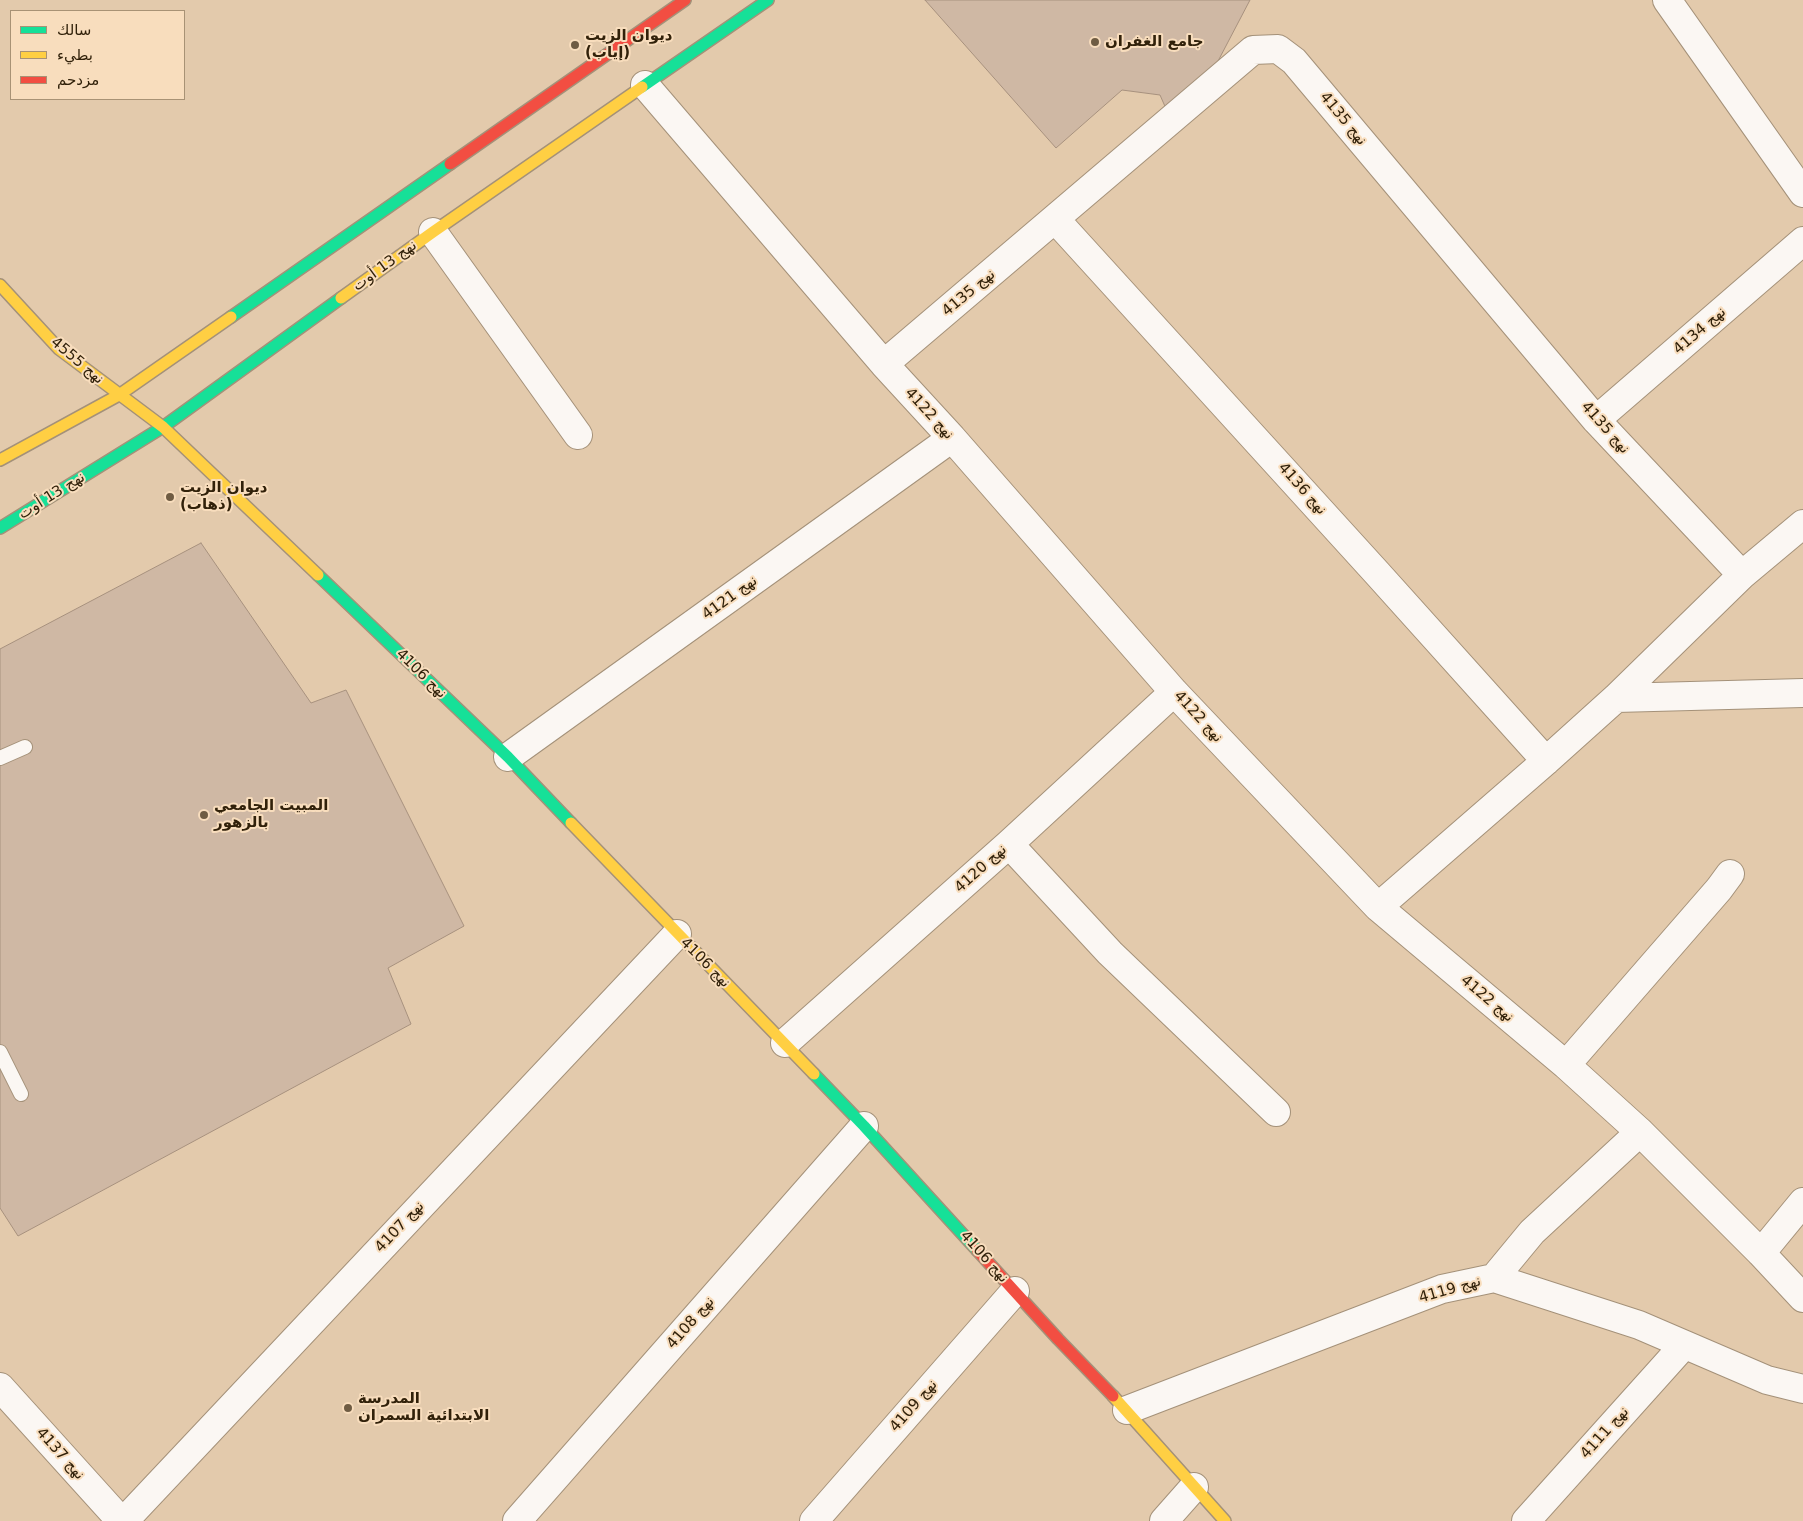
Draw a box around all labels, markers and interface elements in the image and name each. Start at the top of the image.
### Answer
legend [10,10,185,100]
text: سالك [57,21,91,39]
place label: ديوان الزيت (إياب) [585,27,673,62]
place label: جامع الغفران [1105,33,1204,51]
marker: جامع الغفران [1089,36,1101,48]
marker: ديوان الزيت (إياب) [569,39,581,51]
text: بطيء [57,46,93,64]
text: مزدحم [57,71,99,89]
street label: نهج 4135 [1316,89,1370,149]
street label: نهج 13 أوت [349,237,421,295]
street label: نهج 4135 [939,266,999,320]
street label: نهج 4134 [1670,303,1730,359]
street label: نهج 4555 [47,334,107,388]
street label: نهج 4122 [901,385,957,443]
street label: نهج 4135 [1577,398,1633,458]
street label: نهج 4136 [1274,459,1330,519]
street label: نهج 13 أوت [15,469,89,523]
place label: ديوان الزيت (ذهاب) [180,479,268,514]
marker: ديوان الزيت (ذهاب) [164,491,176,503]
street label: نهج 4121 [699,572,761,624]
street label: نهج 4106 [392,645,450,703]
street label: نهج 4122 [1170,688,1226,746]
place label: المبيت الجامعي بالزهور [214,797,328,832]
marker: المبيت الجامعي بالزهور [198,809,210,821]
street label: نهج 4120 [951,841,1011,897]
street label: نهج 4106 [676,934,734,992]
street label: نهج 4122 [1457,972,1517,1026]
street label: نهج 4107 [372,1198,428,1256]
street label: نهج 4106 [956,1227,1012,1287]
street label: نهج 4119 [1417,1273,1483,1307]
street label: نهج 4108 [663,1293,719,1353]
street label: نهج 4109 [886,1376,942,1436]
place label: المدرسة الابتدائية السمران [358,1390,489,1425]
marker: المدرسة الابتدائية السمران [342,1402,354,1414]
street label: نهج 4111 [1577,1403,1633,1463]
street label: نهج 4137 [32,1424,88,1484]

